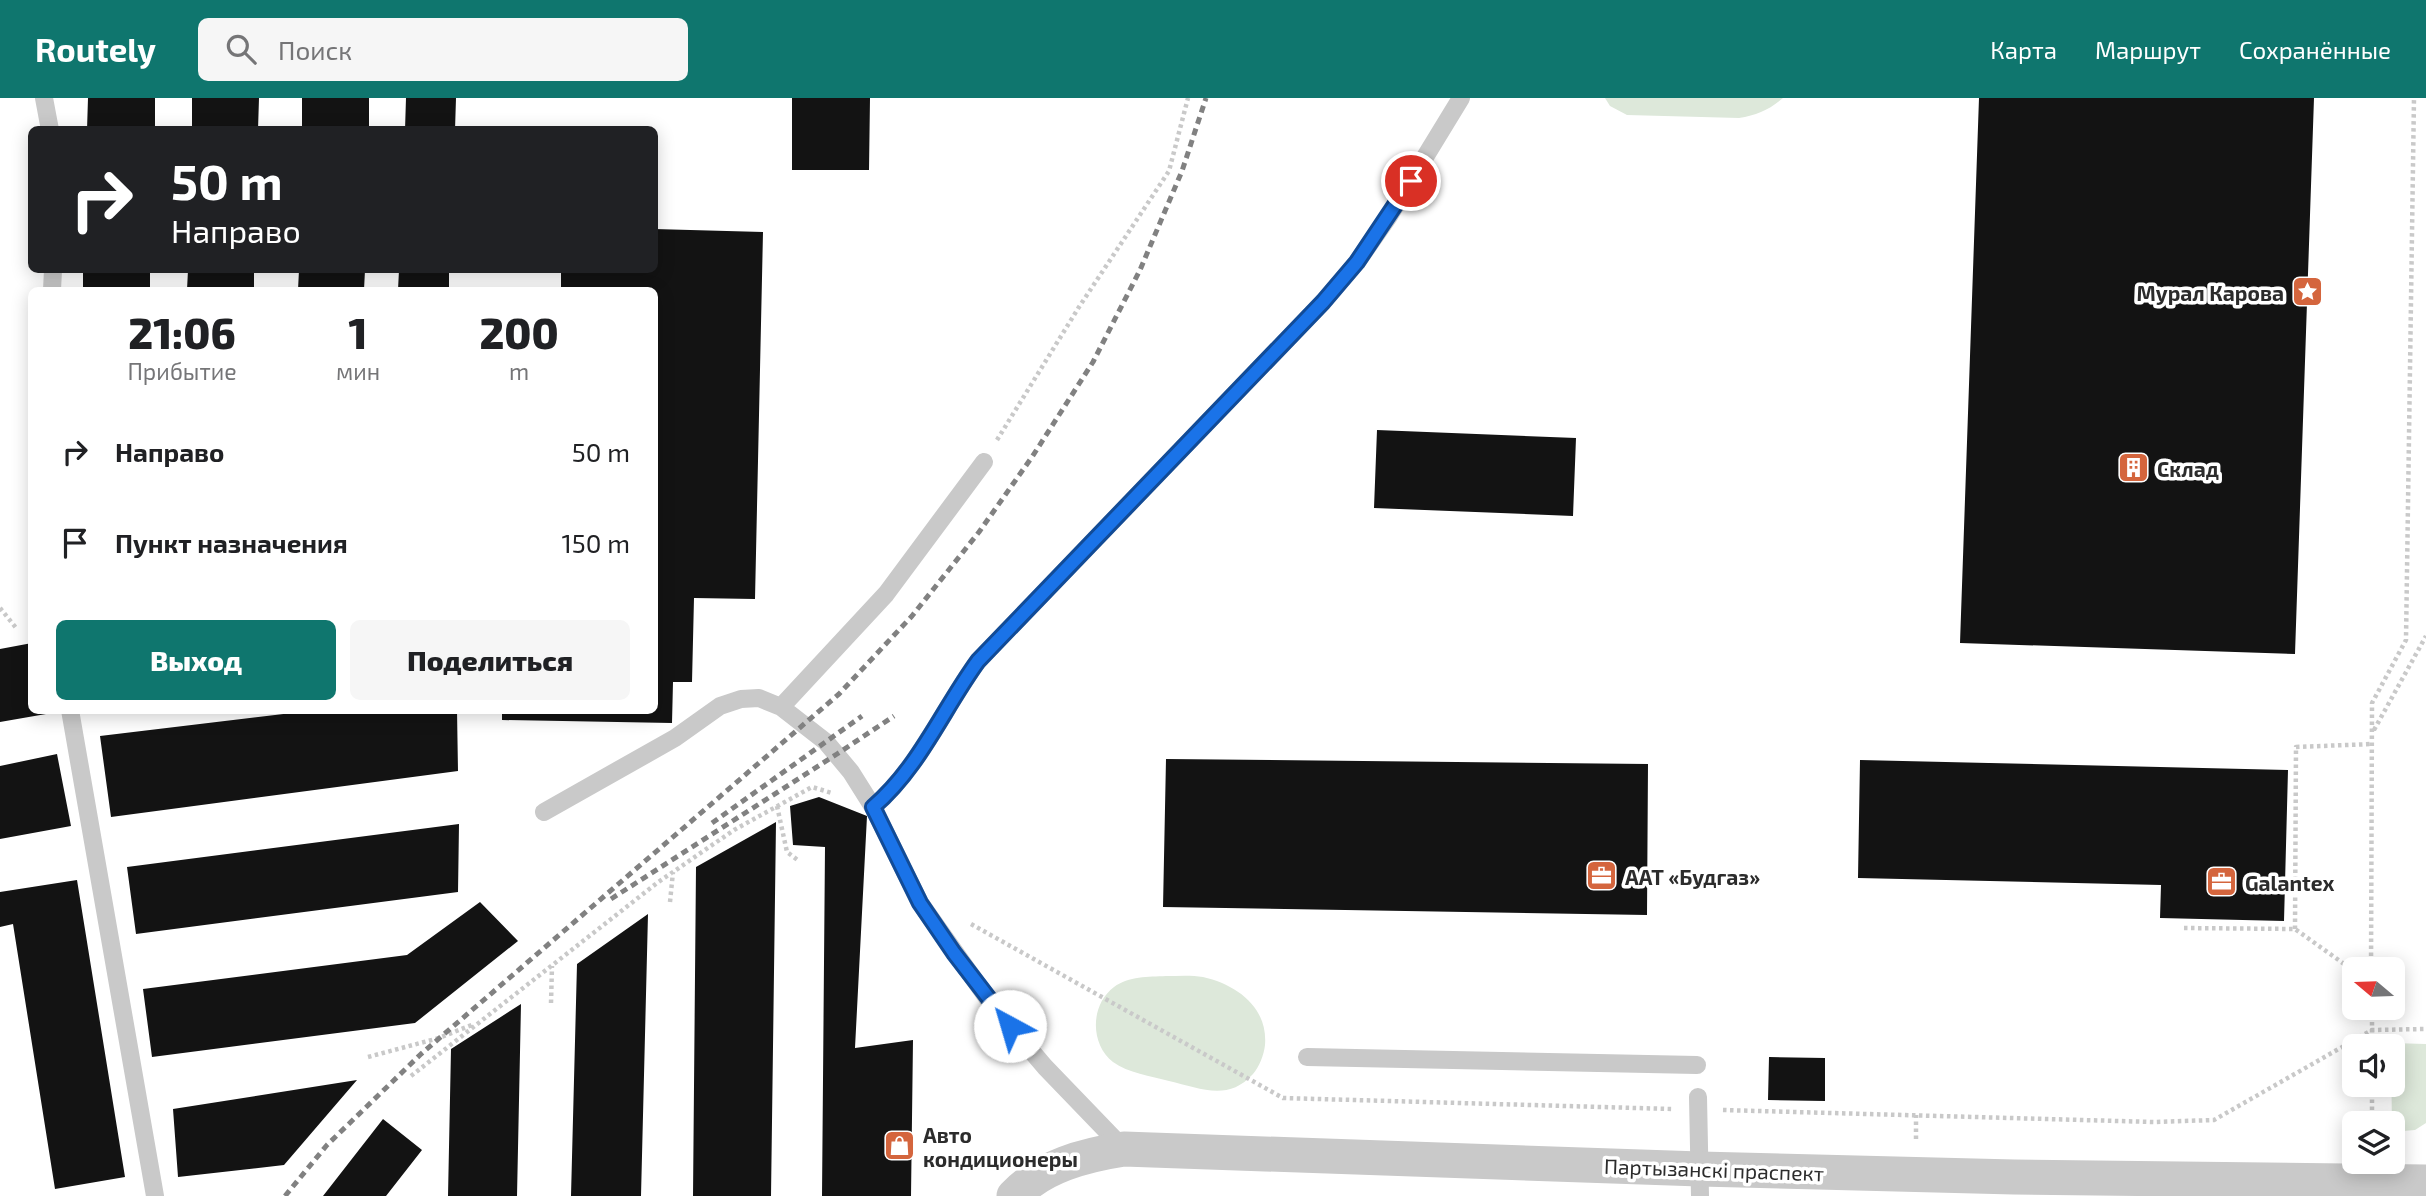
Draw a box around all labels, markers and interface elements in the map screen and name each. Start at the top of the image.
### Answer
search box [198,18,688,81]
text: Routely [35,29,156,69]
icon: search [222,30,260,68]
text: Поиск [278,34,352,65]
text: Карта [1990,35,2057,64]
text: Маршрут [2095,35,2201,64]
text: Сохранённые [2239,35,2391,64]
text: 50 m [171,151,283,210]
pin [1381,151,1441,211]
icon: right [56,154,147,245]
icon: arrive [1392,162,1430,200]
text: Направо [171,211,301,249]
place icon: Мурал Карова [2290,275,2324,309]
place label: Мурал Карова [2136,280,2284,305]
text: 21:06 [128,307,236,357]
text: 1 [349,307,368,357]
text: 200 [480,307,559,357]
text: Прибытие [127,357,237,385]
text: мин [336,357,380,385]
text: m [509,357,529,385]
icon: right [56,433,94,471]
text: Направо [115,436,224,467]
text: 50 m [572,436,630,467]
building icon: Склад [2117,451,2151,485]
place label: Склад [2157,456,2219,481]
icon: arrive [56,524,94,562]
text: Пункт назначения [115,527,348,558]
text: 150 m [561,527,630,558]
button: Выход [56,620,336,700]
button: Поделиться [350,620,630,700]
office icon: ААТ «Будгаз» [1585,859,1619,893]
place label: ААТ «Будгаз» [1625,864,1760,889]
office icon: Galantex [2205,865,2239,899]
place label: Galantex [2245,870,2334,895]
north arrow [2342,957,2404,1020]
map controls [2342,957,2405,1174]
position arrow [973,989,1047,1063]
button: sound [2342,1034,2405,1097]
button: layers [2342,1111,2405,1174]
place label: Авто кондиционеры [923,1122,1078,1171]
shop icon: Авто кондиционеры [883,1129,917,1163]
street label: Партызанскі праспект [1603,1153,1825,1185]

